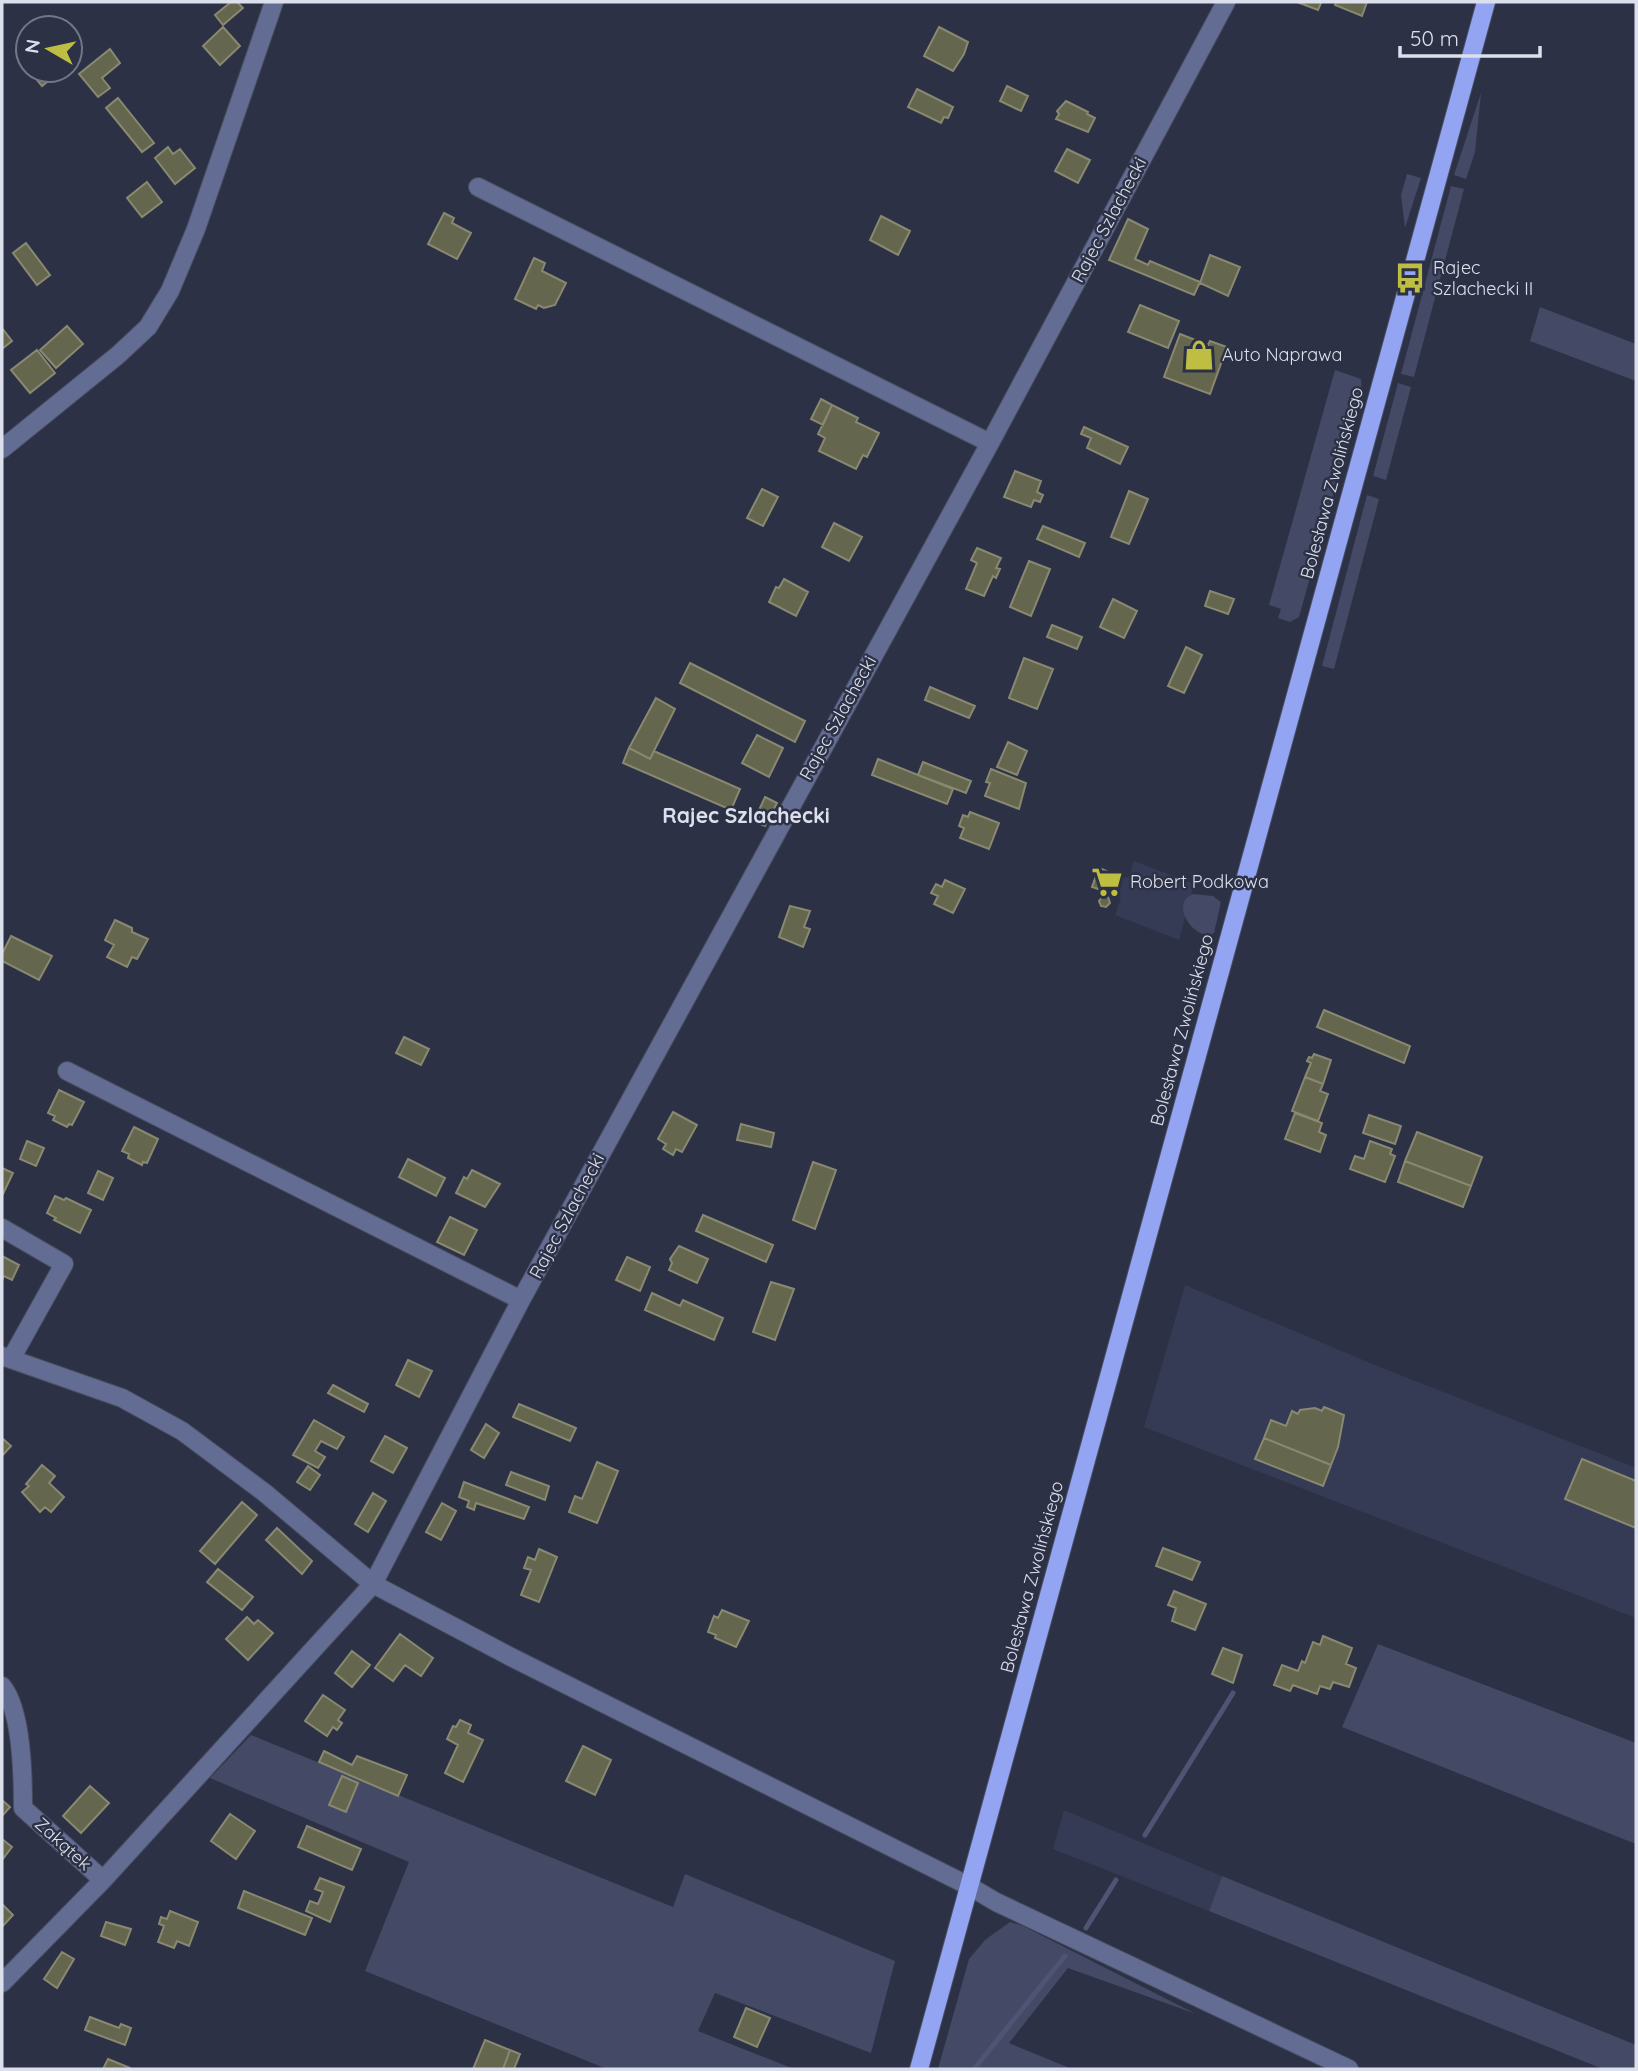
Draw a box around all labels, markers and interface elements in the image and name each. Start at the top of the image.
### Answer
north arrow [14,14,84,84]
scale bar [1400,14,1540,58]
text: 50 m [1410,25,1459,51]
text: N [19,38,45,55]
street label: Rajec Szlachecki [1066,153,1151,286]
place label: Rajec Szlachecki II [1433,256,1533,300]
bus stop icon: Rajec Szlachecki II [1393,261,1427,295]
shop icon: Auto Naprawa [1182,338,1216,372]
place label: Auto Naprawa [1222,343,1342,366]
street label: Bolesława Zwolińskiego [1295,384,1368,581]
street label: Rajec Szlachecki [794,652,881,784]
district label: Rajec Szlachecki [662,802,830,828]
supermarket icon: Robert Podkowa [1090,865,1124,899]
place label: Robert Podkowa [1130,870,1269,893]
street label: Bolesława Zwolińskiego [1145,931,1218,1128]
street label: Rajec Szlachecki [524,1149,609,1282]
street label: Bolesława Zwolińskiego [995,1478,1068,1675]
street label: Zakątek [30,1812,97,1875]

